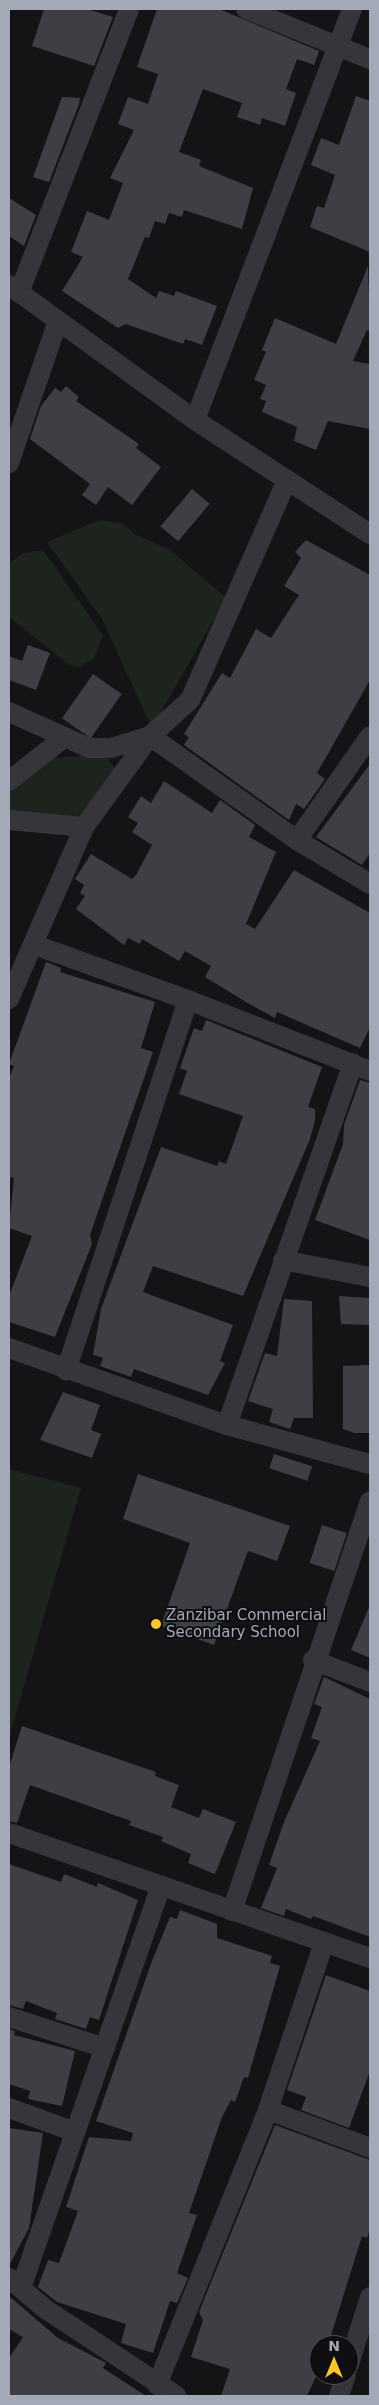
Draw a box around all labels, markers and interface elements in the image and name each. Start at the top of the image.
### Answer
place label: Zanzibar Commercial Secondary School [166,1606,326,1641]
marker: Zanzibar Commercial Secondary School [150,1618,162,1630]
north arrow [309,2335,359,2385]
text: N [328,2338,340,2354]

